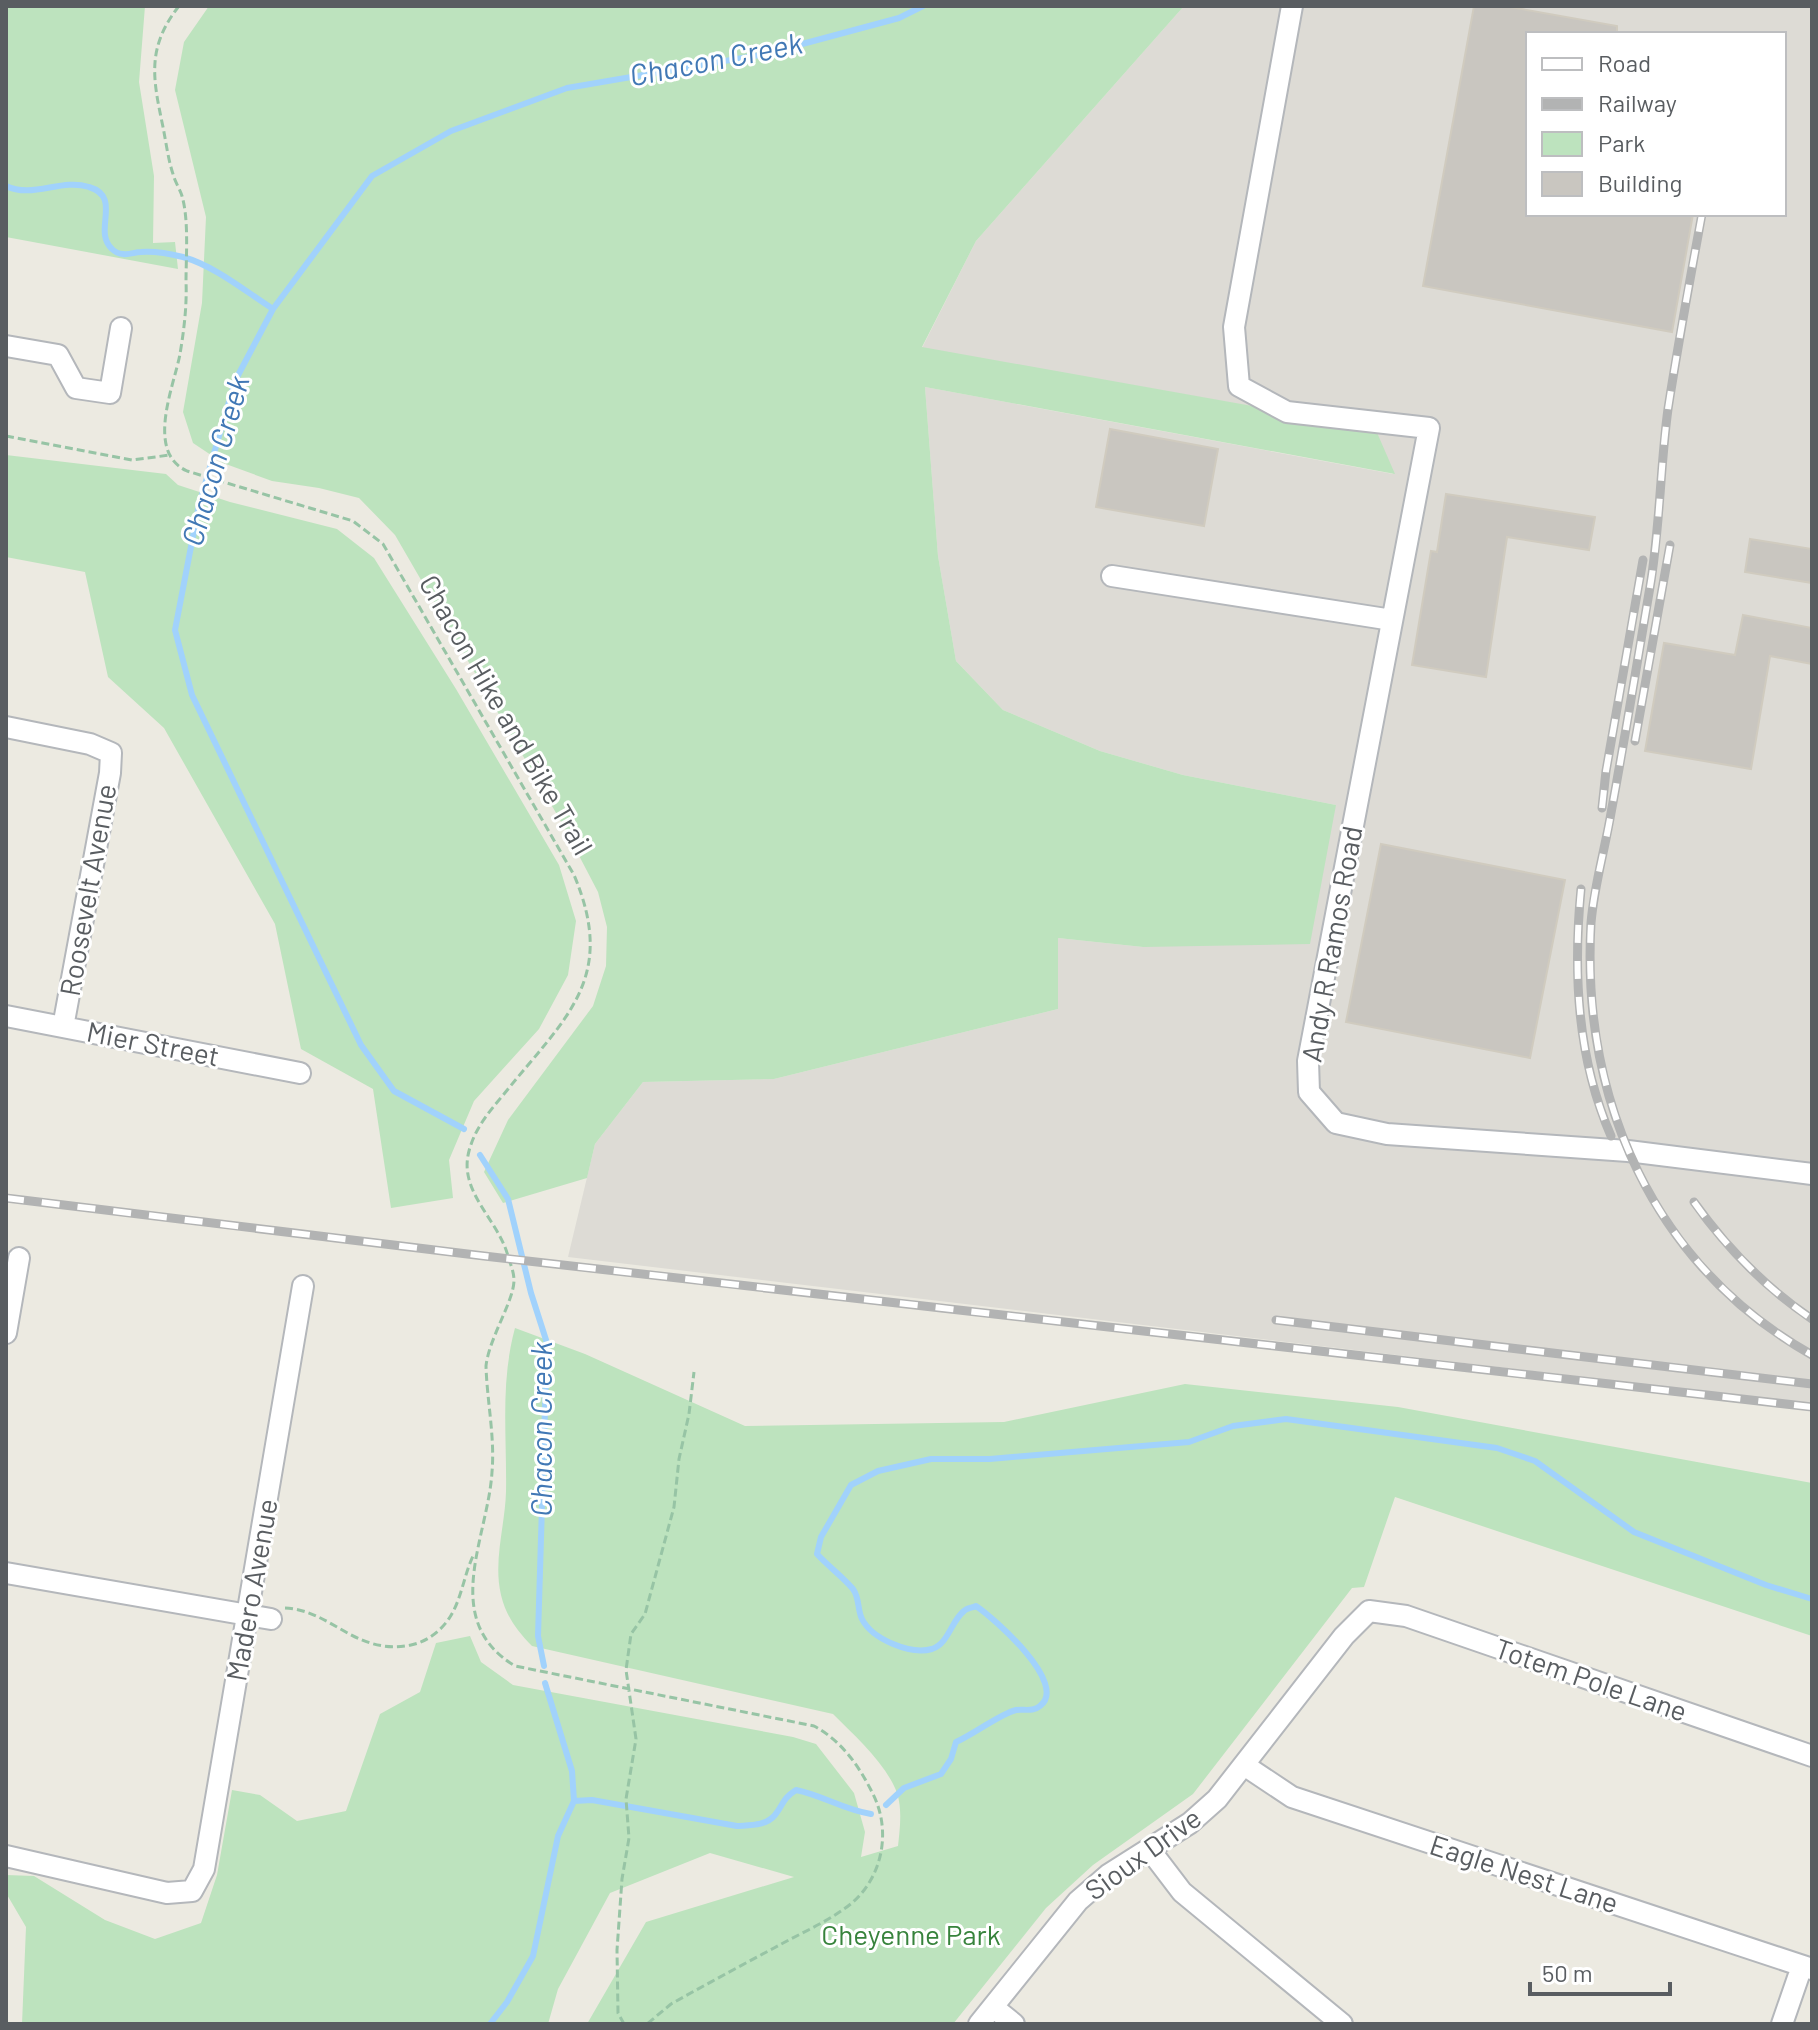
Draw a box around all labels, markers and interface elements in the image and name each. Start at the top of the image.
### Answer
water label: Chacon Creek [626,24,806,92]
legend [1526,32,1786,216]
text: Road [1598,48,1651,77]
text: Railway [1598,88,1677,117]
text: Park [1598,128,1645,157]
text: Building [1598,168,1682,197]
water label: Chacon Creek [173,371,256,550]
street label: Chacon Hike and Bike Trail [413,568,601,861]
street label: Roosevelt Avenue [52,781,122,998]
street label: Andy R Ramos Road [1294,823,1369,1065]
street label: Mier Street [84,1014,222,1073]
water label: Chacon Creek [522,1341,558,1517]
street label: Madero Avenue [218,1496,284,1684]
street label: Totem Pole Lane [1491,1630,1692,1728]
street label: Sioux Drive [1078,1800,1207,1907]
street label: Eagle Nest Lane [1426,1827,1623,1920]
park label: Cheyenne Park [821,1917,1001,1951]
scale bar [1530,1946,1670,1996]
text: 50 m [1542,1958,1593,1987]

